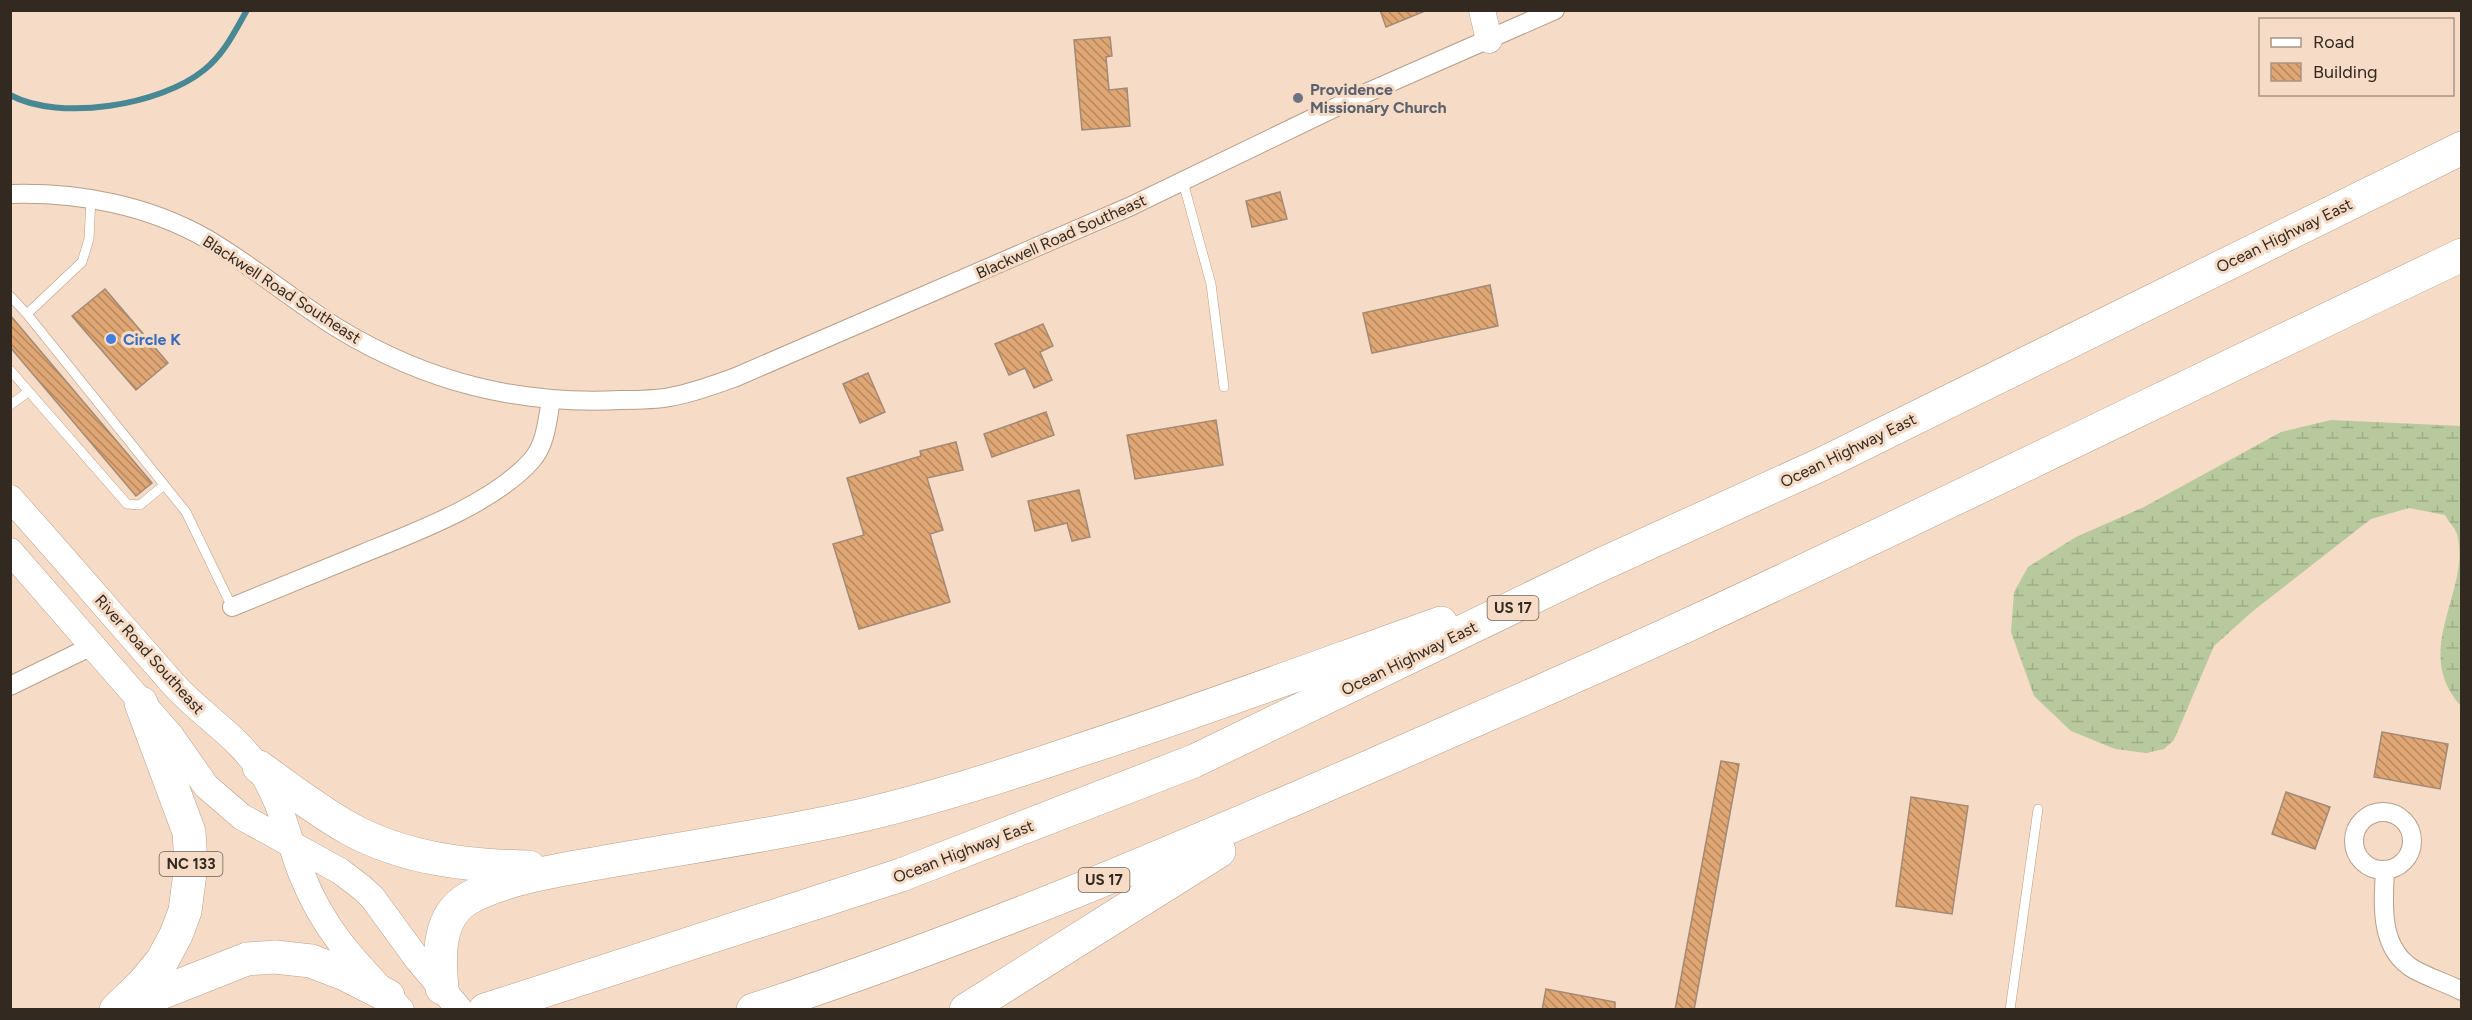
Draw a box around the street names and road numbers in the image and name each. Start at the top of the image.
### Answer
street label: Blackwell Road Southeast [973,190,1149,283]
street label: Ocean Highway East [2213,194,2355,277]
street label: Blackwell Road Southeast [199,231,364,348]
street label: Ocean Highway East [1777,409,1919,492]
street label: River Road Southeast [91,591,208,718]
road number: US 17 [1488,596,1538,620]
street label: Ocean Highway East [1338,617,1480,700]
street label: Ocean Highway East [890,816,1036,887]
road number: NC 133 [160,852,222,876]
road number: US 17 [1078,868,1130,892]

